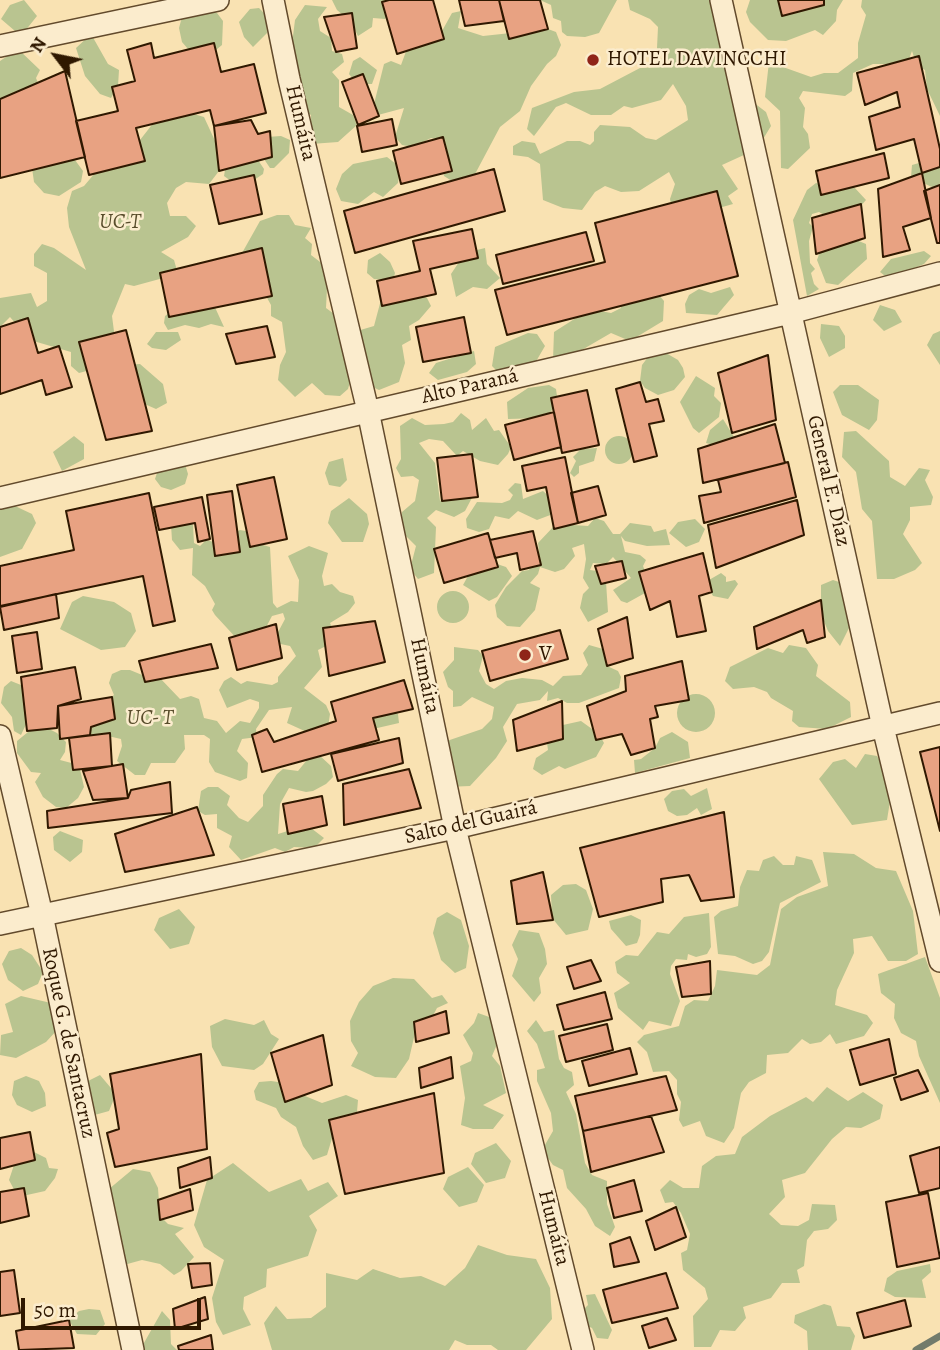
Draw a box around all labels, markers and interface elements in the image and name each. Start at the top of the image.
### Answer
north arrow [21,21,91,91]
text: N [23,32,53,58]
place label: HOTEL DAVINCCHI [607,47,787,73]
marker: HOTEL DAVINCCHI [585,52,601,68]
street label: Humáita [279,83,321,163]
park label: UC-T [99,210,141,236]
street label: Alto Paraná [419,364,521,410]
street label: General E. Díaz [801,413,855,549]
street label: Humáita [404,636,444,716]
place label: V [539,642,552,668]
marker: V [517,647,533,663]
park label: UC- T [127,706,173,732]
street label: Salto del Guairá [402,795,540,851]
street label: Roque G. de Santacruz [35,945,101,1141]
street label: Humáita [531,1188,575,1268]
scale bar [24,1284,205,1328]
text: 50 m [34,1296,76,1324]

